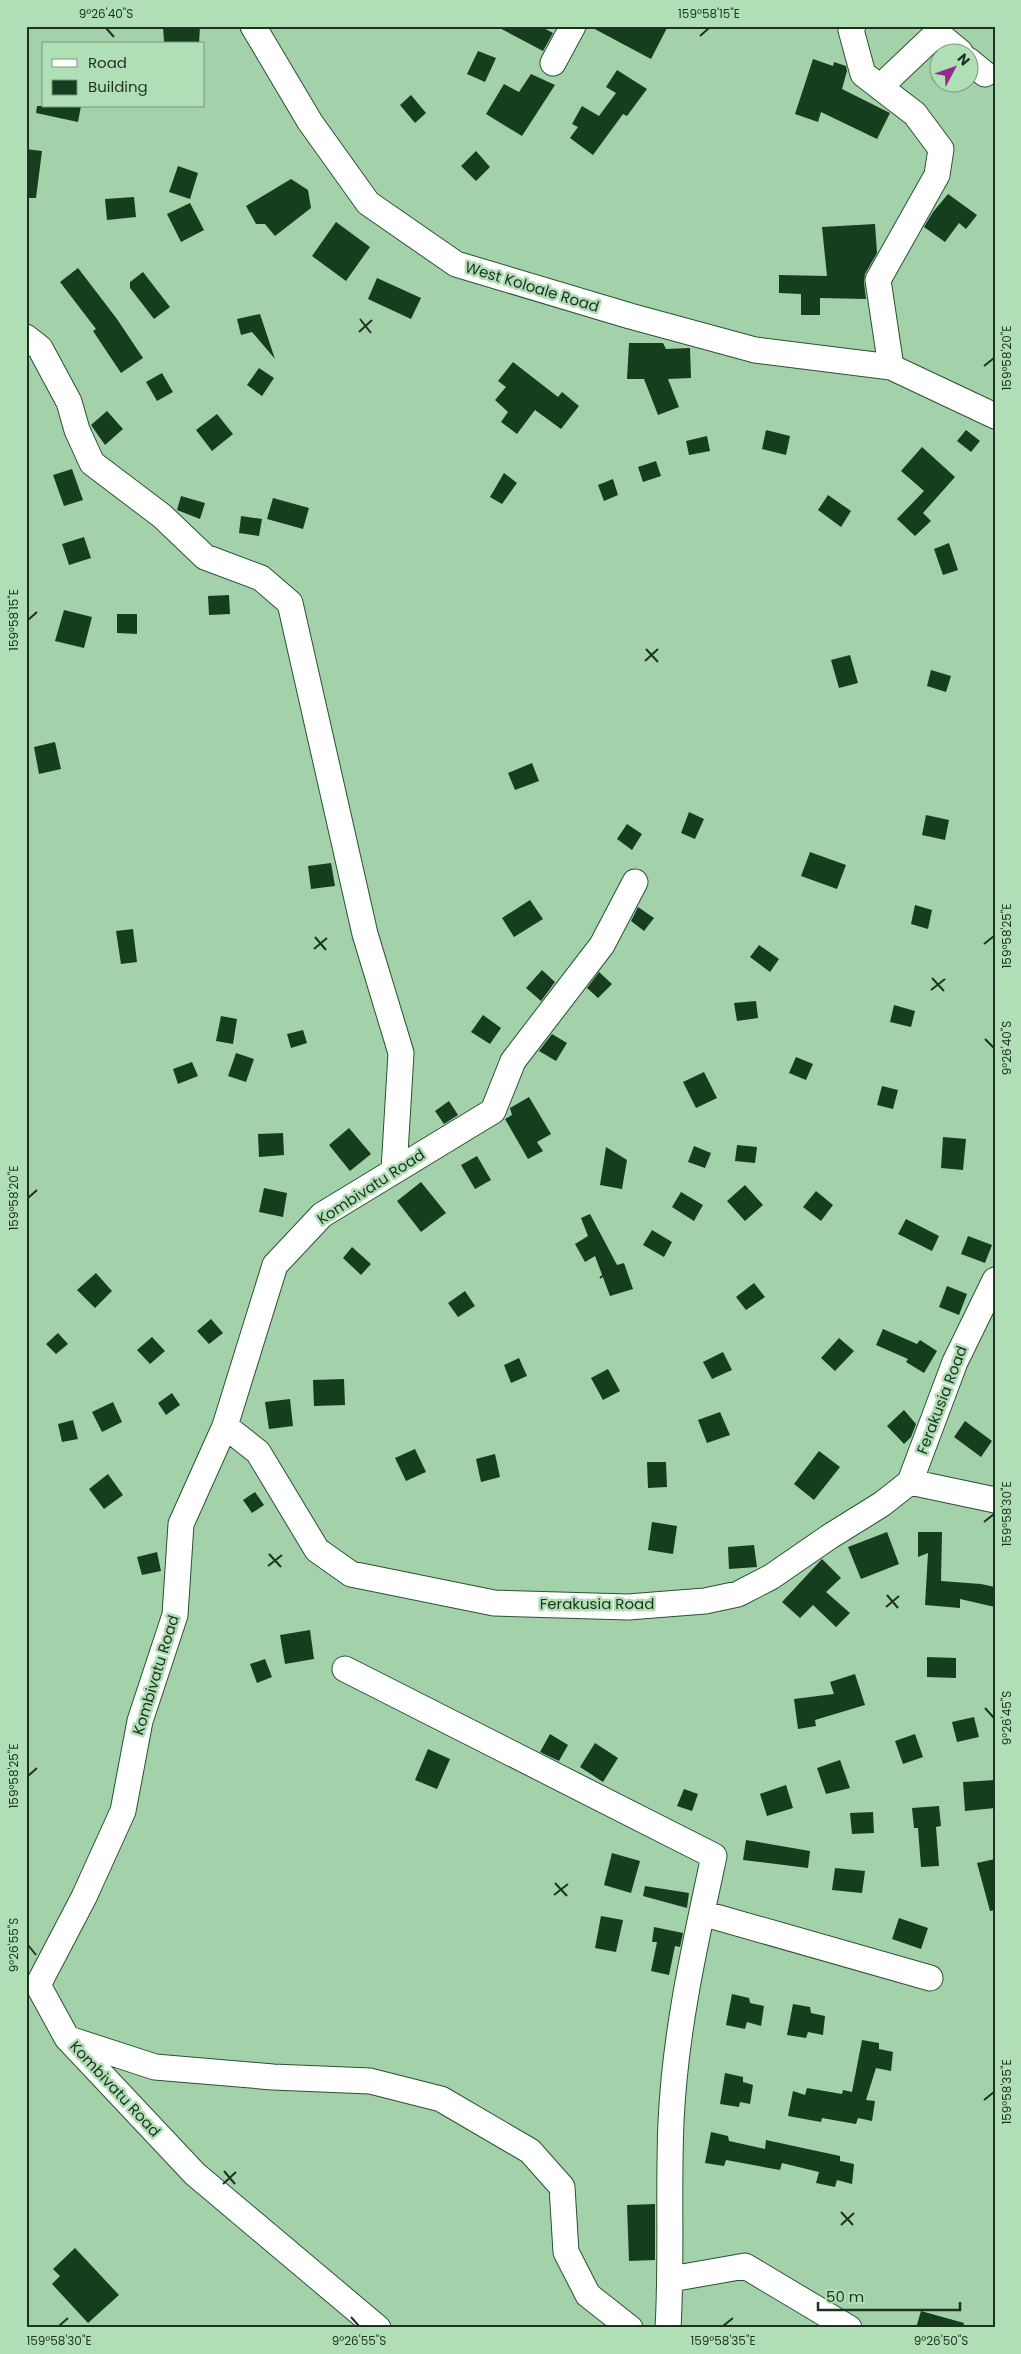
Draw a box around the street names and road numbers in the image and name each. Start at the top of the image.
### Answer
street label: West Koloale Road [462,256,602,317]
street label: Kombivatu Road [313,1144,429,1229]
street label: Ferakusia Road [911,1343,972,1457]
street label: Ferakusia Road [540,1593,654,1614]
street label: Kombivatu Road [127,1612,184,1737]
street label: Kombivatu Road [65,2036,165,2141]

